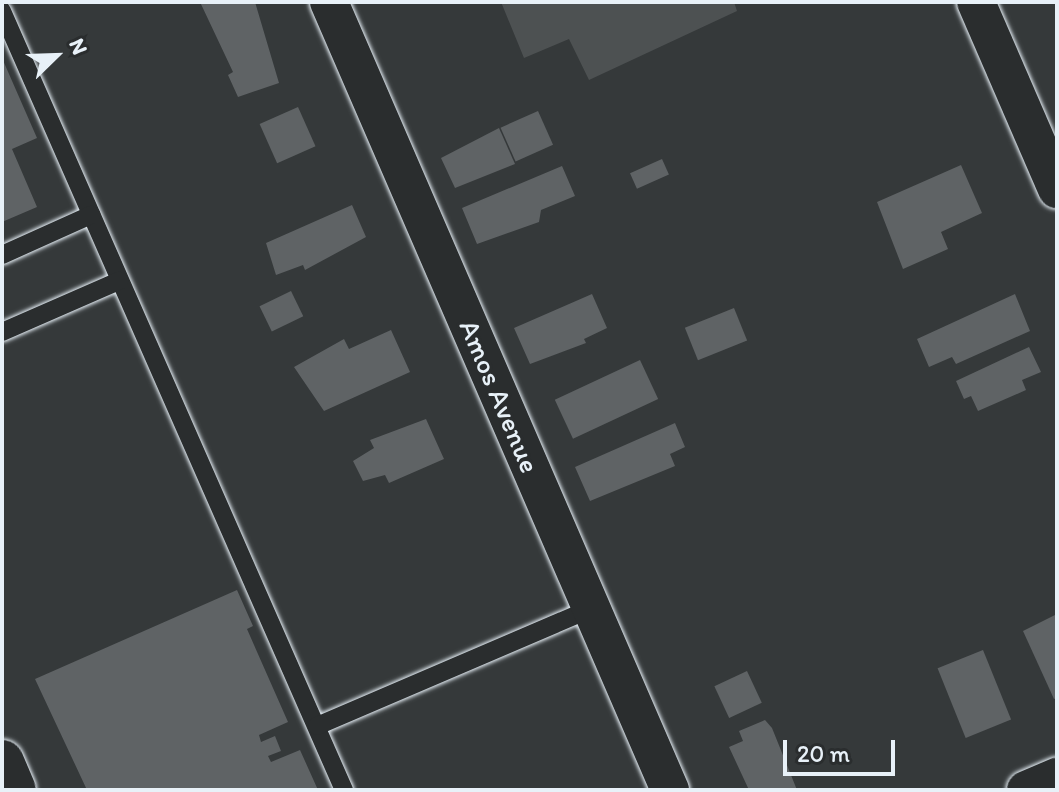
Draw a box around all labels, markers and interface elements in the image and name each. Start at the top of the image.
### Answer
north arrow [16,16,96,96]
text: N [63,34,94,59]
street label: Amos Avenue [453,315,547,477]
scale bar [787,724,899,774]
text: 20 m [797,739,850,768]

